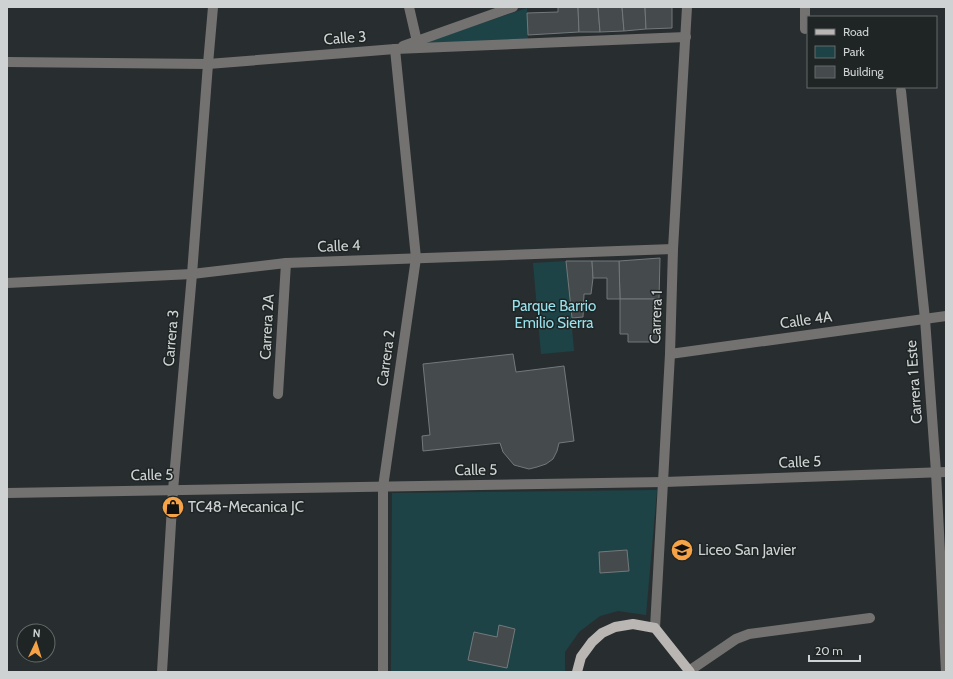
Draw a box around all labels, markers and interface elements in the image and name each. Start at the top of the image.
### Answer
legend [807,16,937,88]
text: Road [843,24,869,39]
street label: Calle 3 [323,28,367,48]
text: Park [843,44,865,59]
text: Building [843,64,885,79]
street label: Calle 4 [317,236,361,256]
street label: Carrera 1 [646,290,666,344]
street label: Carrera 2A [256,293,278,360]
park label: Parque Barrio Emilio Sierra [512,297,596,332]
street label: Calle 4A [779,307,834,333]
street label: Carrera 3 [160,309,182,367]
street label: Carrera 2 [373,329,399,387]
street label: Carrera 1 Este [902,339,926,425]
street label: Calle 5 [778,452,822,472]
street label: Calle 5 [455,461,497,479]
street label: Calle 5 [131,466,173,484]
shop icon: TC48-Mecanica JC [160,494,186,520]
place label: TC48-Mecanica JC [188,498,304,516]
school or university icon: Liceo San Javier [669,537,695,563]
place label: Liceo San Javier [698,541,796,559]
north arrow [16,623,56,663]
text: N [32,626,41,640]
scale bar [809,637,860,663]
text: 20 m [815,643,843,658]

